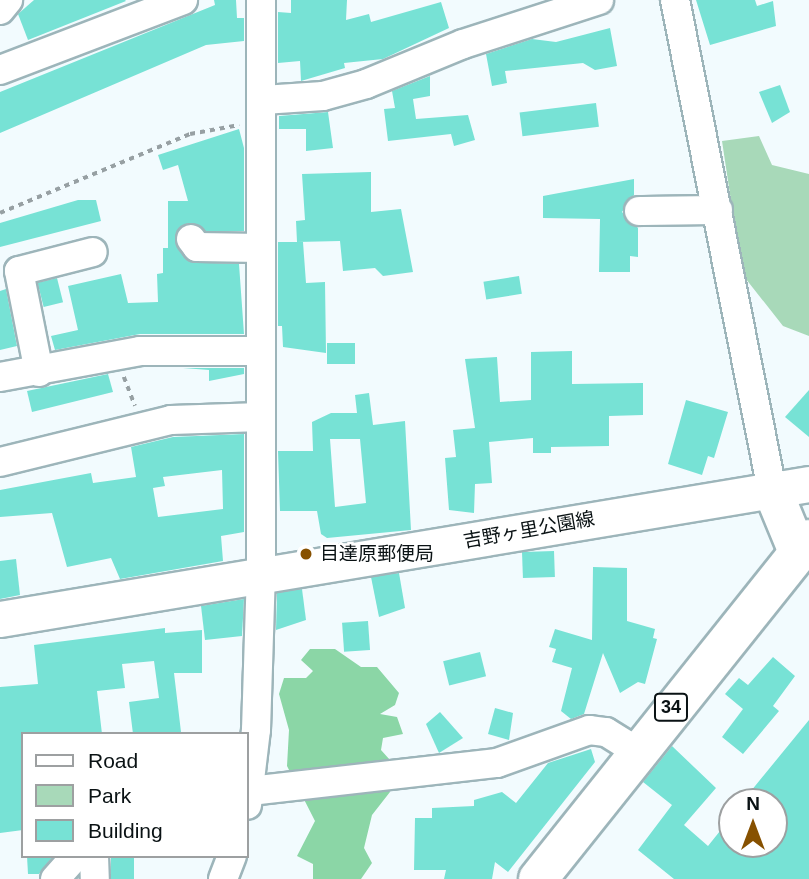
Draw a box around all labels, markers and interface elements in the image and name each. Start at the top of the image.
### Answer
street label: 吉野ヶ里公園線 [462,507,596,553]
place label: 目達原郵便局 [320,543,434,565]
marker: 目達原郵便局 [298,546,314,562]
road number: 34 [654,692,688,722]
legend [21,732,248,858]
text: Road [88,749,138,772]
text: Park [88,784,131,807]
north arrow [718,788,788,858]
text: N [746,793,760,814]
text: Building [88,819,163,842]

